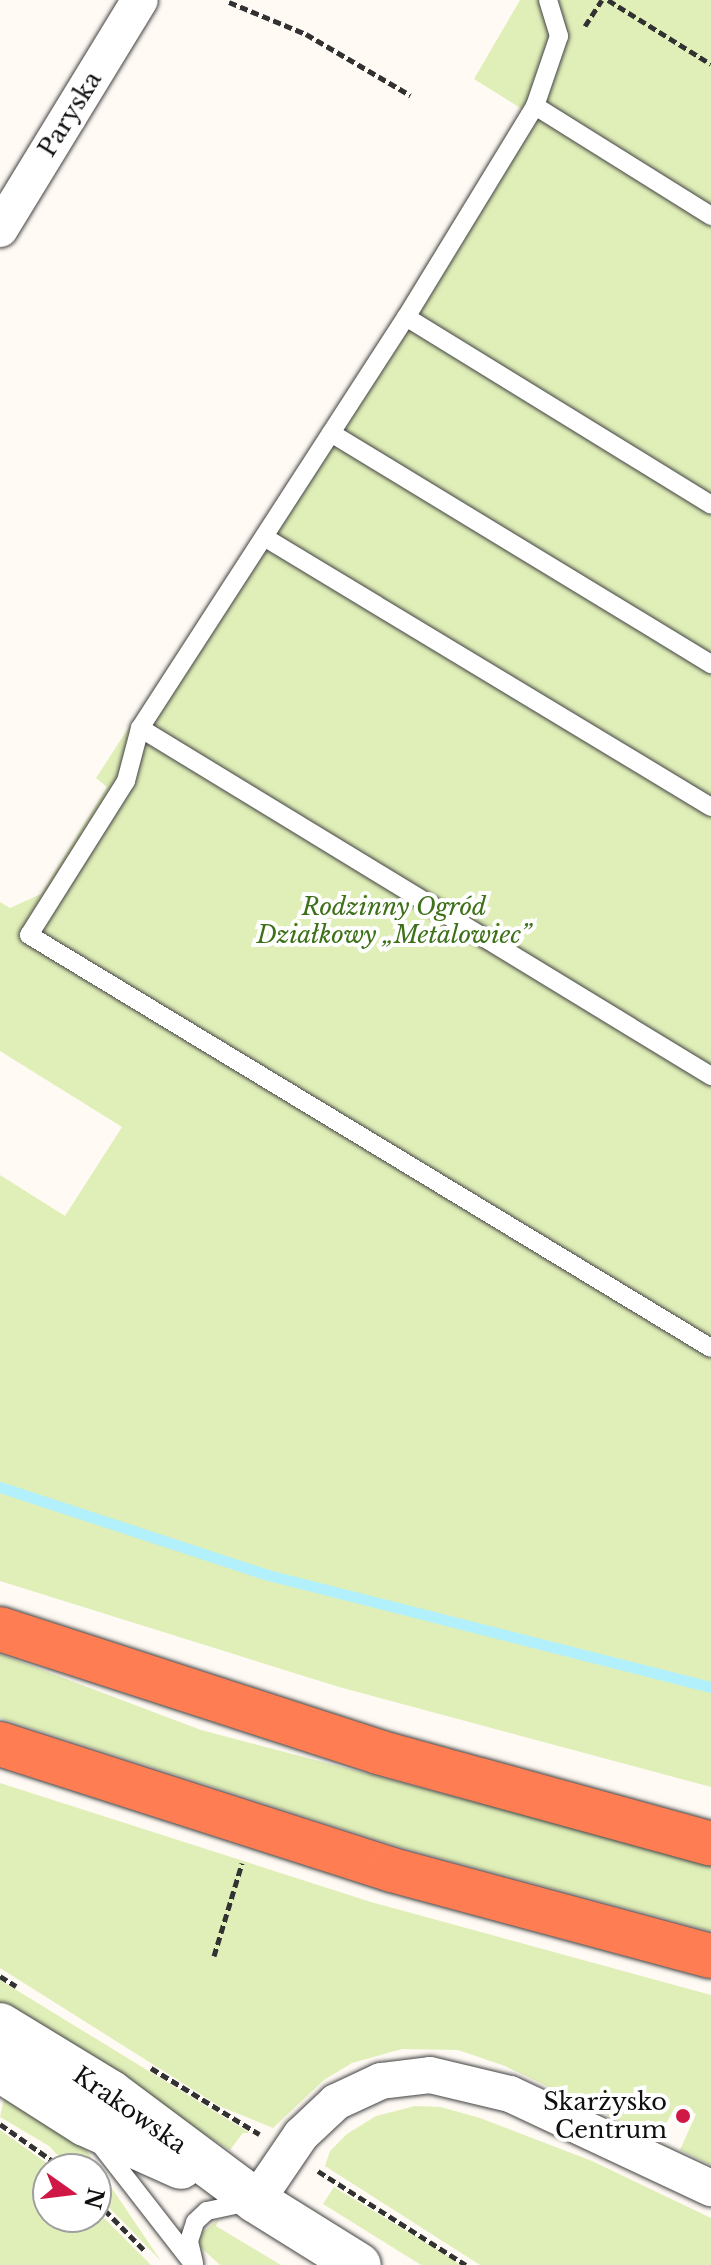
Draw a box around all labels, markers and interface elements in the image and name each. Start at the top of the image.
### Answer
street label: Paryska [33,66,107,162]
park label: Rodzinny Ogród Działkowy „Metalowiec” [257,893,531,949]
street label: Krakowska [68,2060,192,2160]
place label: Skarżysko Centrum [543,2088,667,2144]
marker: Skarżysko Centrum [674,2107,692,2125]
north arrow [32,2153,112,2233]
text: N [78,2185,109,2212]

